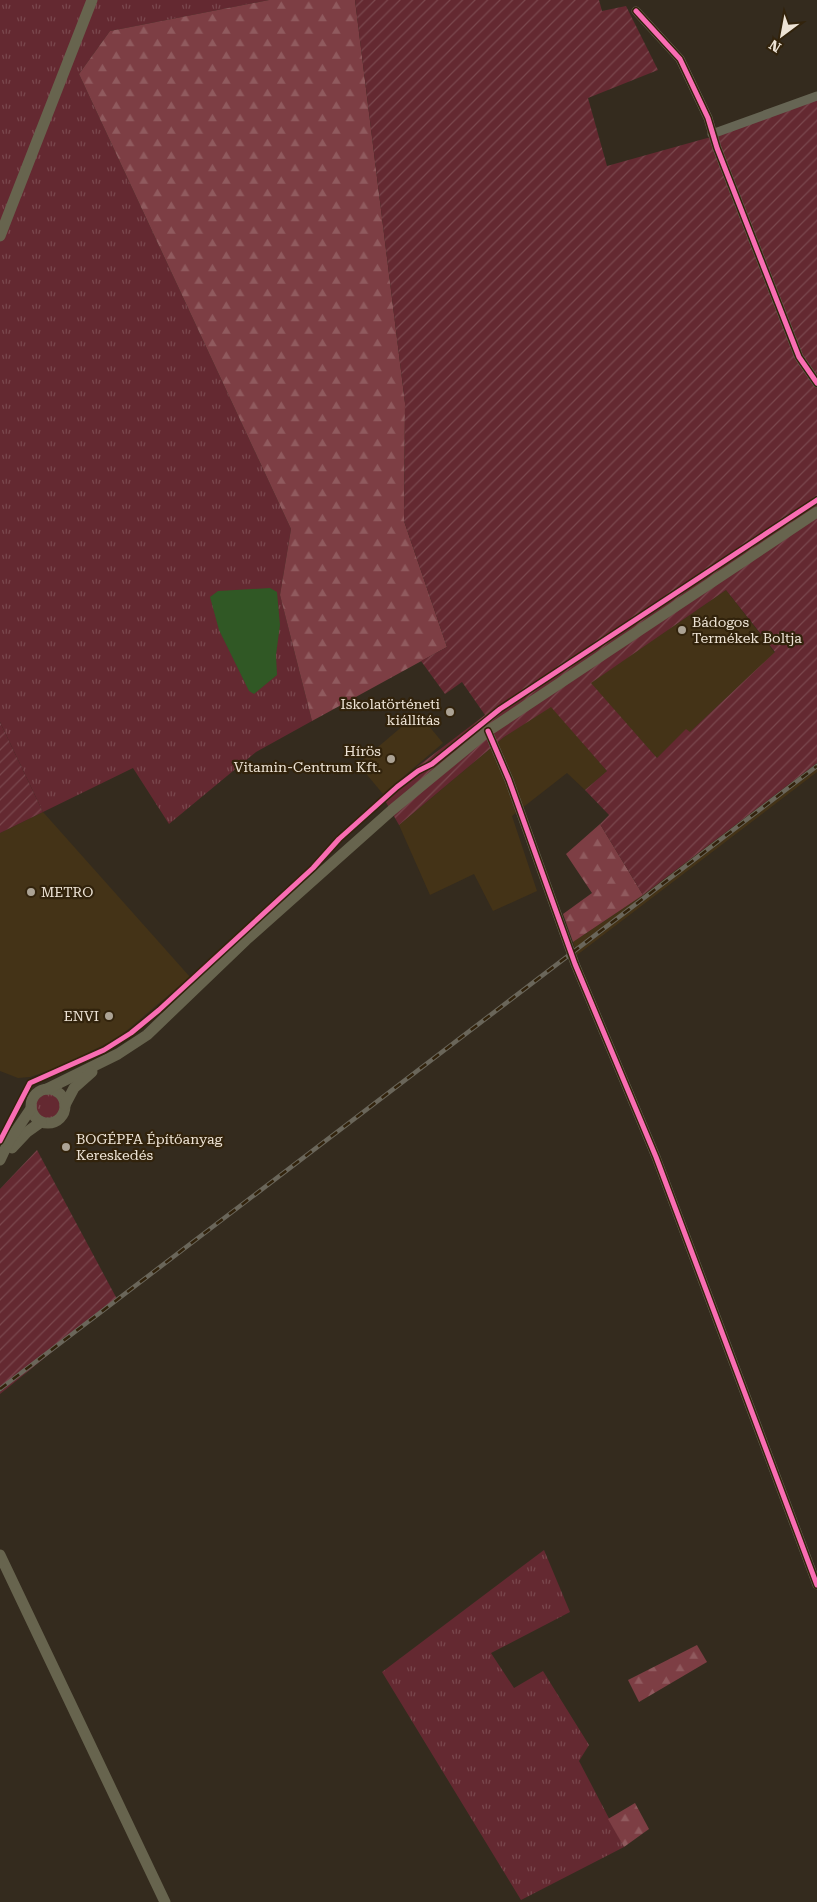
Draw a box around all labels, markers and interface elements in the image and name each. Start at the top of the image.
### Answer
north arrow [757,10,807,60]
text: N [766,36,784,56]
place label: Bádogos Termékek Boltja [692,614,802,646]
marker: Bádogos Termékek Boltja [676,624,688,636]
place label: Iskolatörténeti kiállítás [340,696,441,728]
marker: Iskolatörténeti kiállítás [444,706,456,718]
place label: Hírös Vitamin-Centrum Kft. [234,743,381,775]
marker: Hírös Vitamin-Centrum Kft. [385,753,397,765]
place label: METRO [41,884,93,900]
marker: METRO [25,886,37,898]
place label: ENVI [64,1008,99,1024]
marker: ENVI [103,1010,115,1022]
place label: BOGÉPFA Építőanyag Kereskedés [76,1131,223,1163]
marker: BOGÉPFA Építőanyag Kereskedés [60,1141,72,1153]

